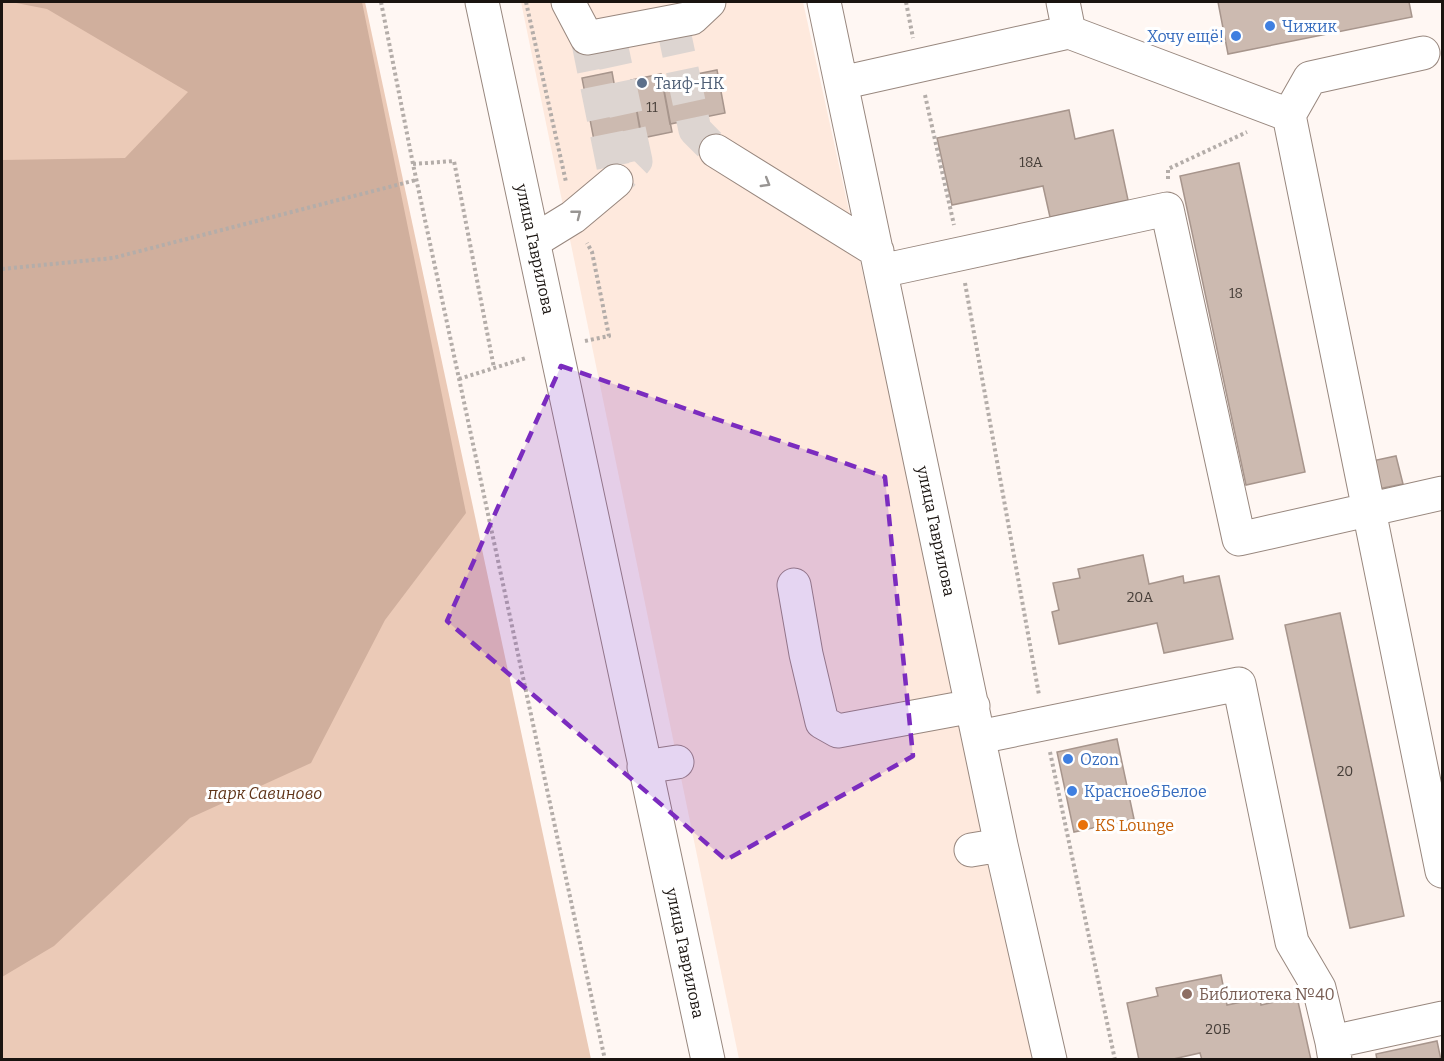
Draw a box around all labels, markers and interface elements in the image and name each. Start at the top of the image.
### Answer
place label: Чижик [1282,17,1338,36]
marker: Чижик [1263,19,1277,33]
place label: Хочу ещё! [1147,27,1224,46]
marker: Хочу ещё! [1229,29,1243,43]
place label: Таиф-НК [654,74,725,93]
marker: Таиф-НК [635,76,649,90]
house number: 11 [646,99,658,116]
house number: 18А [1019,154,1043,171]
one-way arrow [760,175,770,187]
street label: улица Гаврилова [512,181,558,316]
one-way arrow [570,210,581,221]
house number: 18 [1229,285,1243,302]
street label: улица Гаврилова [913,463,959,598]
house number: 20А [1127,589,1153,606]
place label: Ozon [1080,750,1119,769]
marker: Ozon [1061,752,1075,766]
house number: 20 [1337,763,1353,780]
place label: Красное&Белое [1084,782,1207,801]
park label: парк Савиново [207,784,322,803]
marker: Красное&Белое [1065,784,1079,798]
place label: KS Lounge [1095,816,1174,835]
marker: KS Lounge [1076,818,1090,832]
street label: улица Гаврилова [662,885,708,1020]
place label: Библиотека №40 [1199,985,1335,1004]
marker: Библиотека №40 [1180,987,1194,1001]
house number: 20Б [1205,1021,1231,1038]

